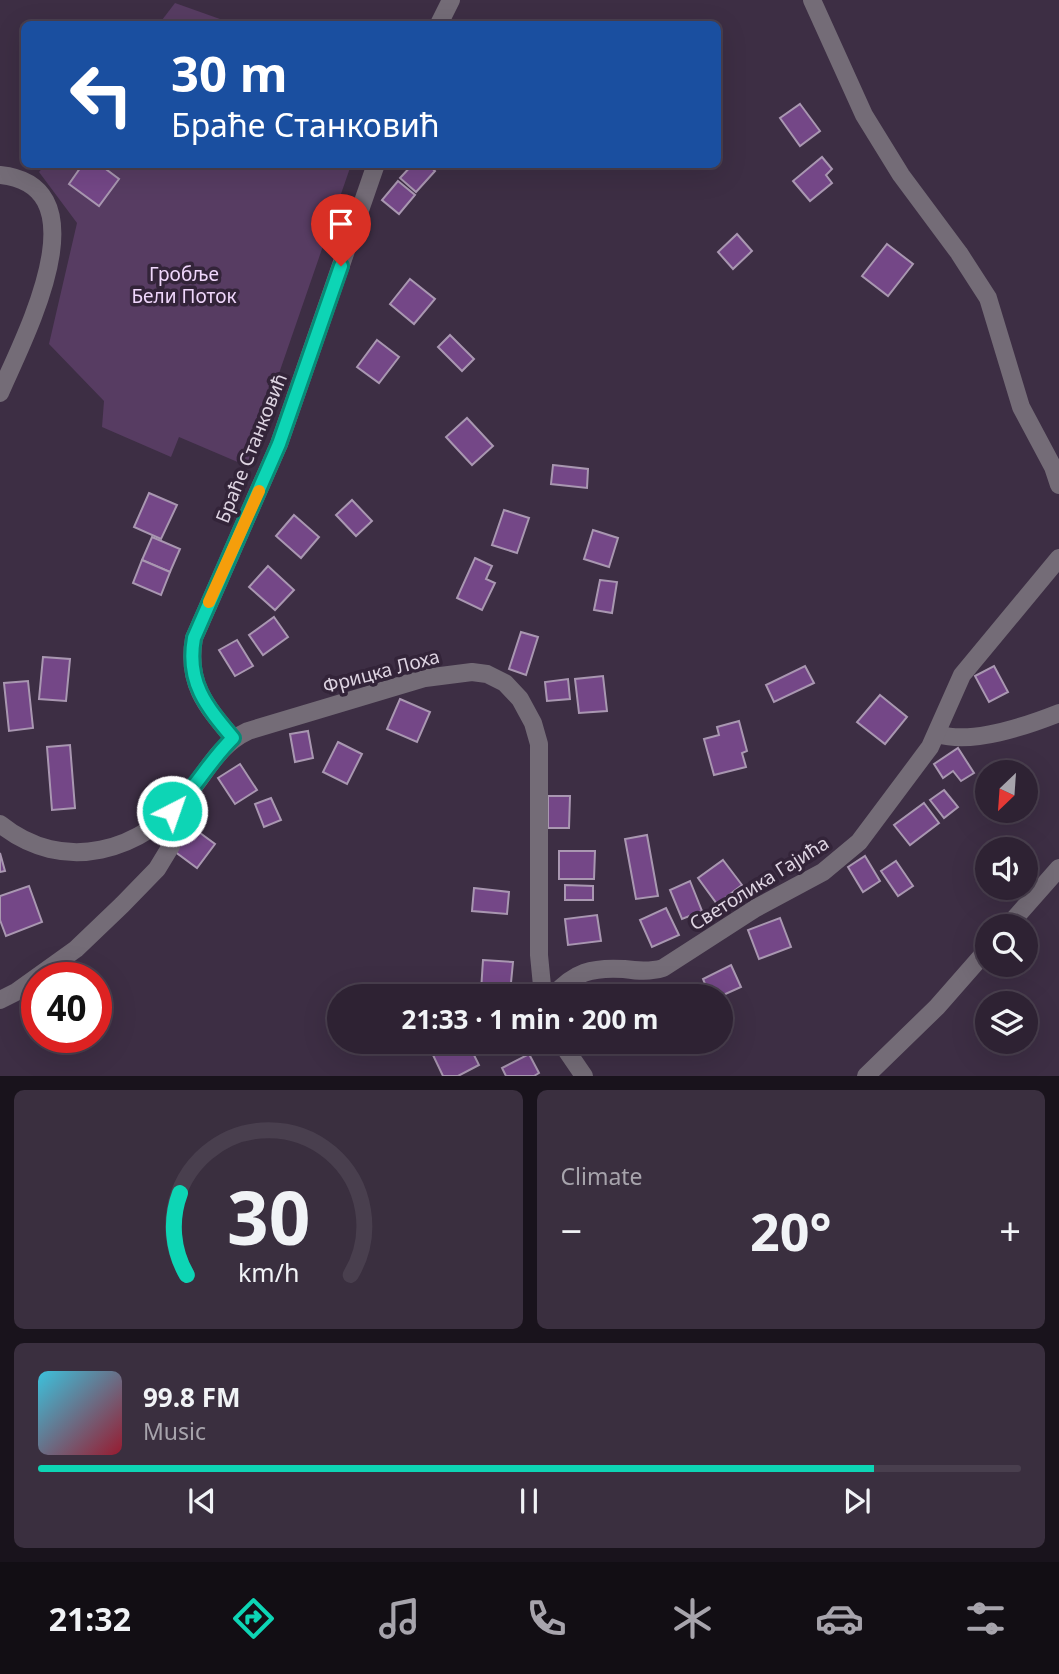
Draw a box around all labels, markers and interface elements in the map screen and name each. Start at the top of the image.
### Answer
text: 30 m [171,40,288,106]
icon: left [56,49,147,140]
text: Браће Станковић [171,103,440,146]
pin [311,194,371,266]
icon: arrive [322,205,360,243]
park label: Гробље Бели Поток [131,261,237,309]
street label: Браће Станковић [209,369,293,527]
street label: Фрицка Лоха [320,643,442,699]
north arrow [975,760,1038,822]
map controls [975,760,1038,1054]
position arrow [135,774,209,848]
street label: Светолика Гајића [684,830,834,936]
button: sound [975,837,1038,900]
button: search [975,914,1038,977]
speed limit sign: 40 [21,962,112,1053]
button: layers [975,991,1038,1054]
text: 21:33 · 1 min · 200 m [402,1001,658,1037]
text: Climate [561,1160,643,1192]
text: 30 [227,1168,310,1267]
text: 20° [750,1195,832,1266]
text: − [561,1204,582,1256]
text: + [999,1204,1021,1256]
text: km/h [237,1255,299,1289]
text: 99.8 FM [143,1379,240,1415]
text: Music [143,1415,206,1447]
icon: previous [183,1482,221,1520]
icon: pause [510,1482,548,1520]
icon: next [838,1482,876,1520]
icon: directions [229,1594,278,1643]
icon: music [375,1594,424,1643]
icon: phone [522,1594,571,1643]
icon: climate [668,1594,717,1643]
icon: car [815,1594,864,1643]
icon: filters [961,1594,1010,1643]
text: 21:32 [49,1597,131,1640]

